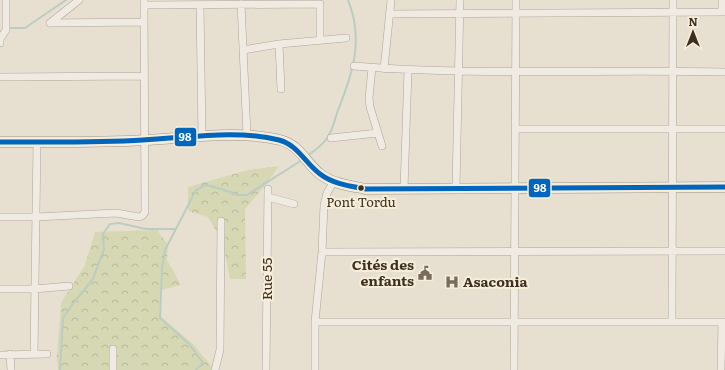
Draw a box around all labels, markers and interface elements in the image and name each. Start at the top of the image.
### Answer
north arrow [673,12,713,52]
text: N [688,13,698,29]
line badge: 98 [174,127,197,147]
text: 98 [179,128,192,144]
line badge: 98 [528,178,551,198]
text: 98 [534,179,547,195]
marker: Pont Tordu [356,183,366,193]
place label: Pont Tordu [326,192,396,211]
place label: Cités des enfants [352,254,414,290]
street label: Rue 55 [256,258,276,300]
public building icon: Cités des enfants [417,265,433,281]
place label: Asaconia [463,271,529,291]
hospital icon: Asaconia [444,274,460,290]

